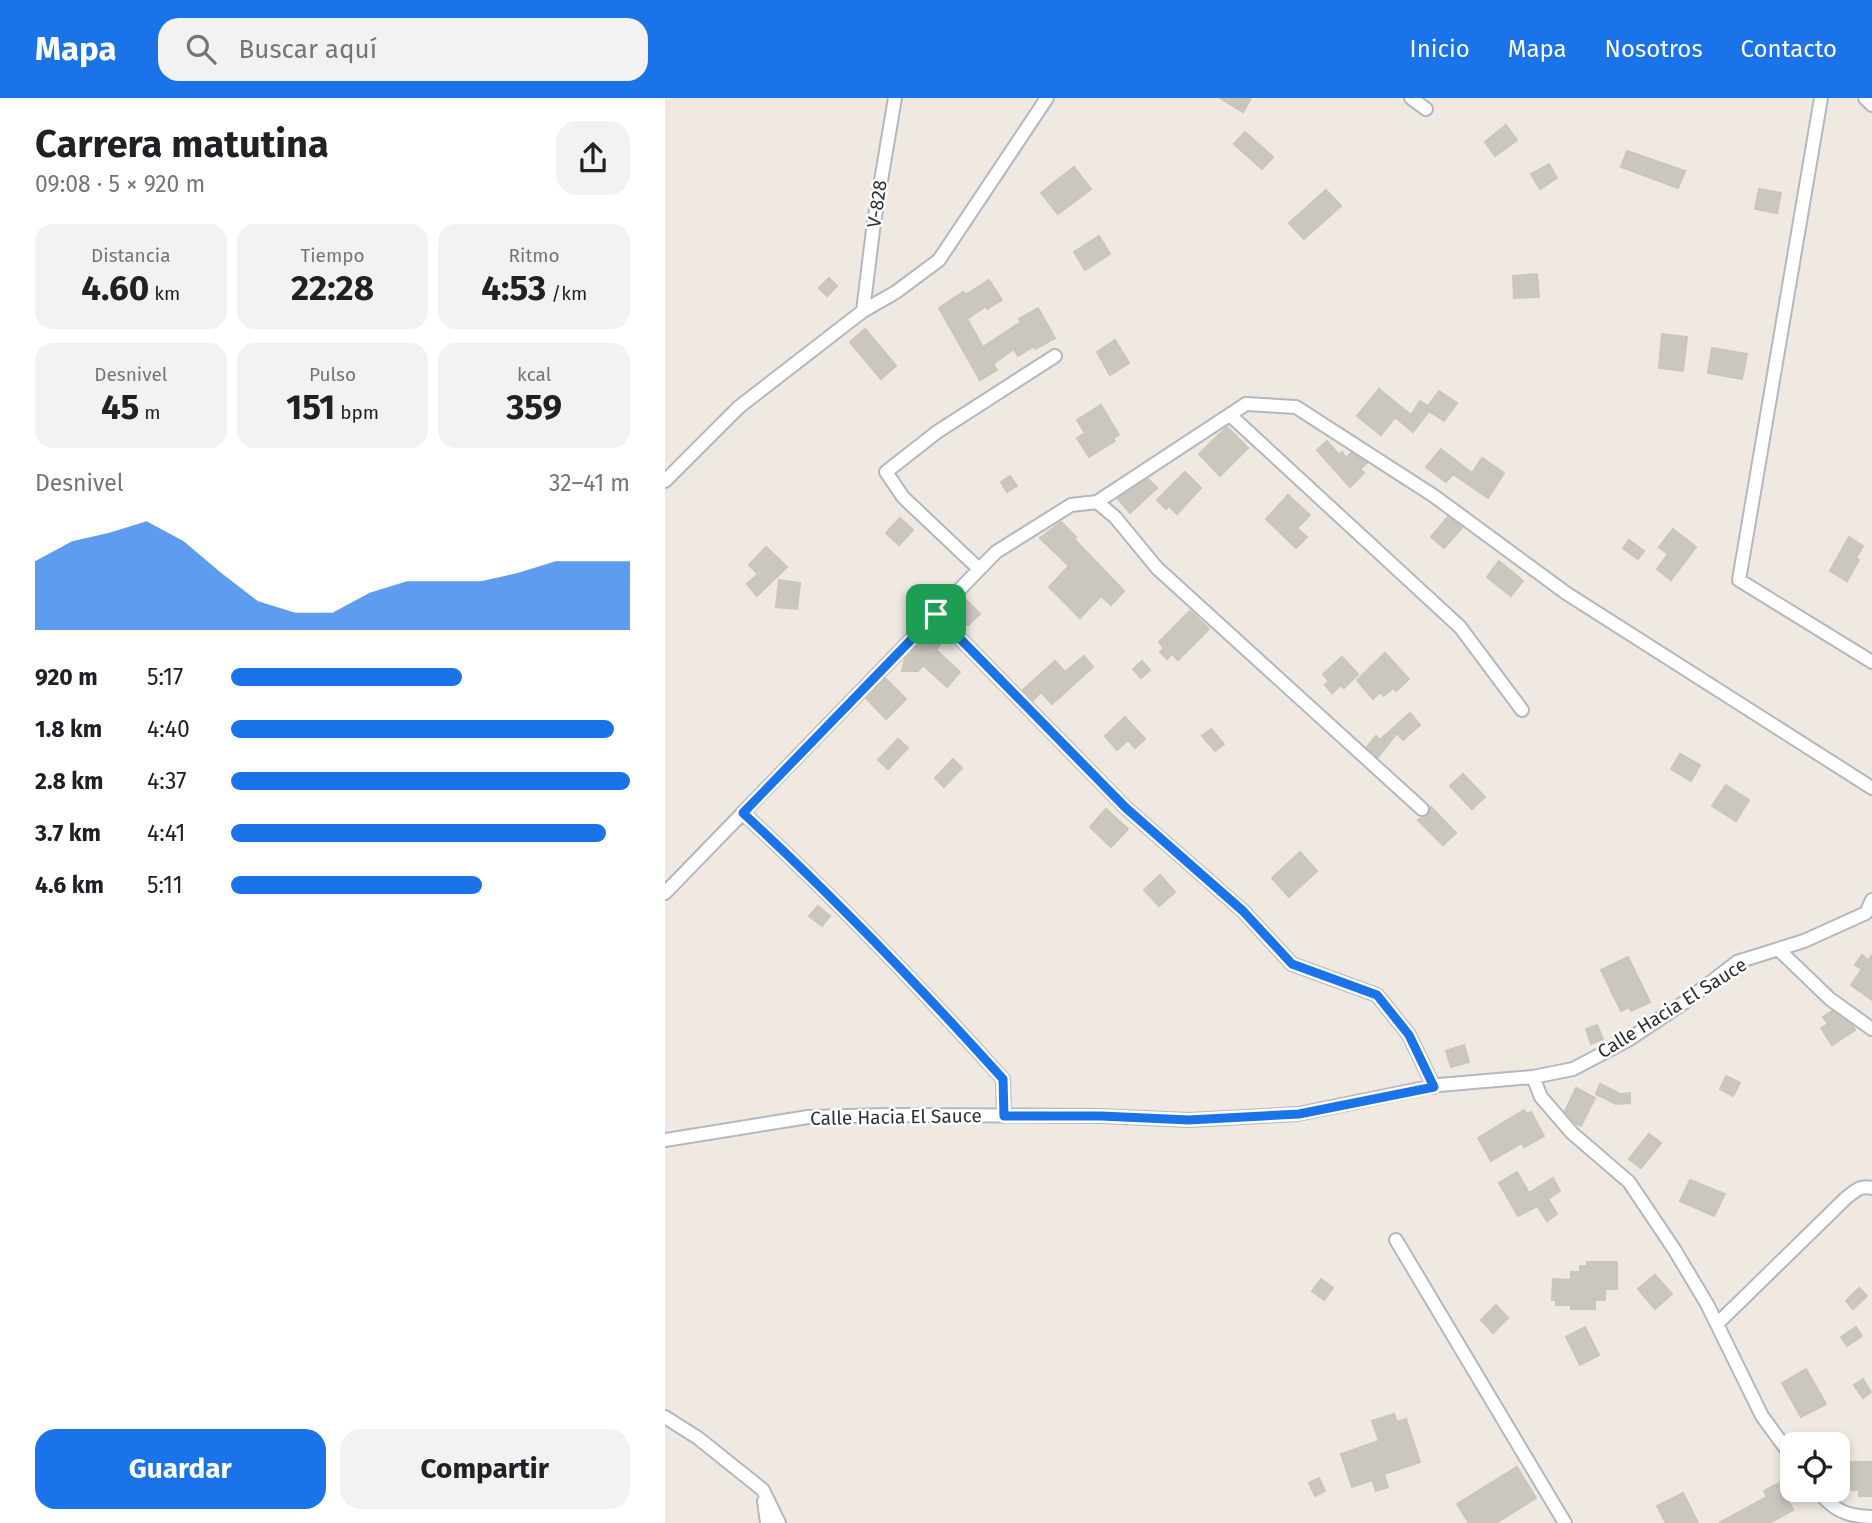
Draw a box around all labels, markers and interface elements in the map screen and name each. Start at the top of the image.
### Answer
search box [158,18,648,81]
text: Mapa [35,29,116,69]
icon: search [182,30,220,68]
text: Buscar aquí [238,34,377,65]
text: Inicio [1410,35,1470,63]
text: Mapa [1508,35,1567,63]
text: Nosotros [1605,35,1703,63]
text: Contacto [1741,35,1837,63]
text: Carrera matutina [35,121,329,167]
button: share [556,121,630,195]
text: 09:08 · 5 × 920 m [35,170,205,198]
street label: V-828 [862,179,892,229]
text: Distancia [91,244,171,267]
text: Tiempo [300,244,365,267]
text: Ritmo [509,244,560,267]
text: 4.60 [81,267,149,309]
text: 22:28 [291,267,374,309]
text: 4:53 [481,267,546,309]
text: km [149,282,180,305]
text: /km [546,282,587,305]
text: Desnivel [94,363,167,386]
text: Pulso [309,363,356,386]
text: kcal [517,363,551,386]
text: 45 [101,386,139,428]
text: 151 [286,386,335,428]
text: 359 [506,386,562,428]
text: m [139,401,161,424]
text: bpm [335,401,379,424]
text: Desnivel [35,469,124,497]
text: 32–41 m [549,469,630,497]
pin [906,584,966,644]
icon: arrive [917,595,955,633]
text: 920 m [35,663,98,691]
text: 5:17 [147,663,183,691]
text: 1.8 km [35,715,102,743]
text: 4:40 [147,715,190,743]
text: 2.8 km [35,767,103,795]
text: 4:37 [147,767,187,795]
text: 3.7 km [35,819,101,847]
text: 4:41 [147,819,186,847]
text: 4.6 km [35,871,104,899]
text: 5:11 [147,871,183,899]
street label: Calle Hacia El Sauce [1593,953,1751,1063]
street label: Calle Hacia El Sauce [810,1104,982,1130]
button: Guardar [35,1429,326,1509]
button: Compartir [340,1429,630,1509]
map controls [1780,1432,1850,1502]
button: locate [1780,1432,1850,1502]

